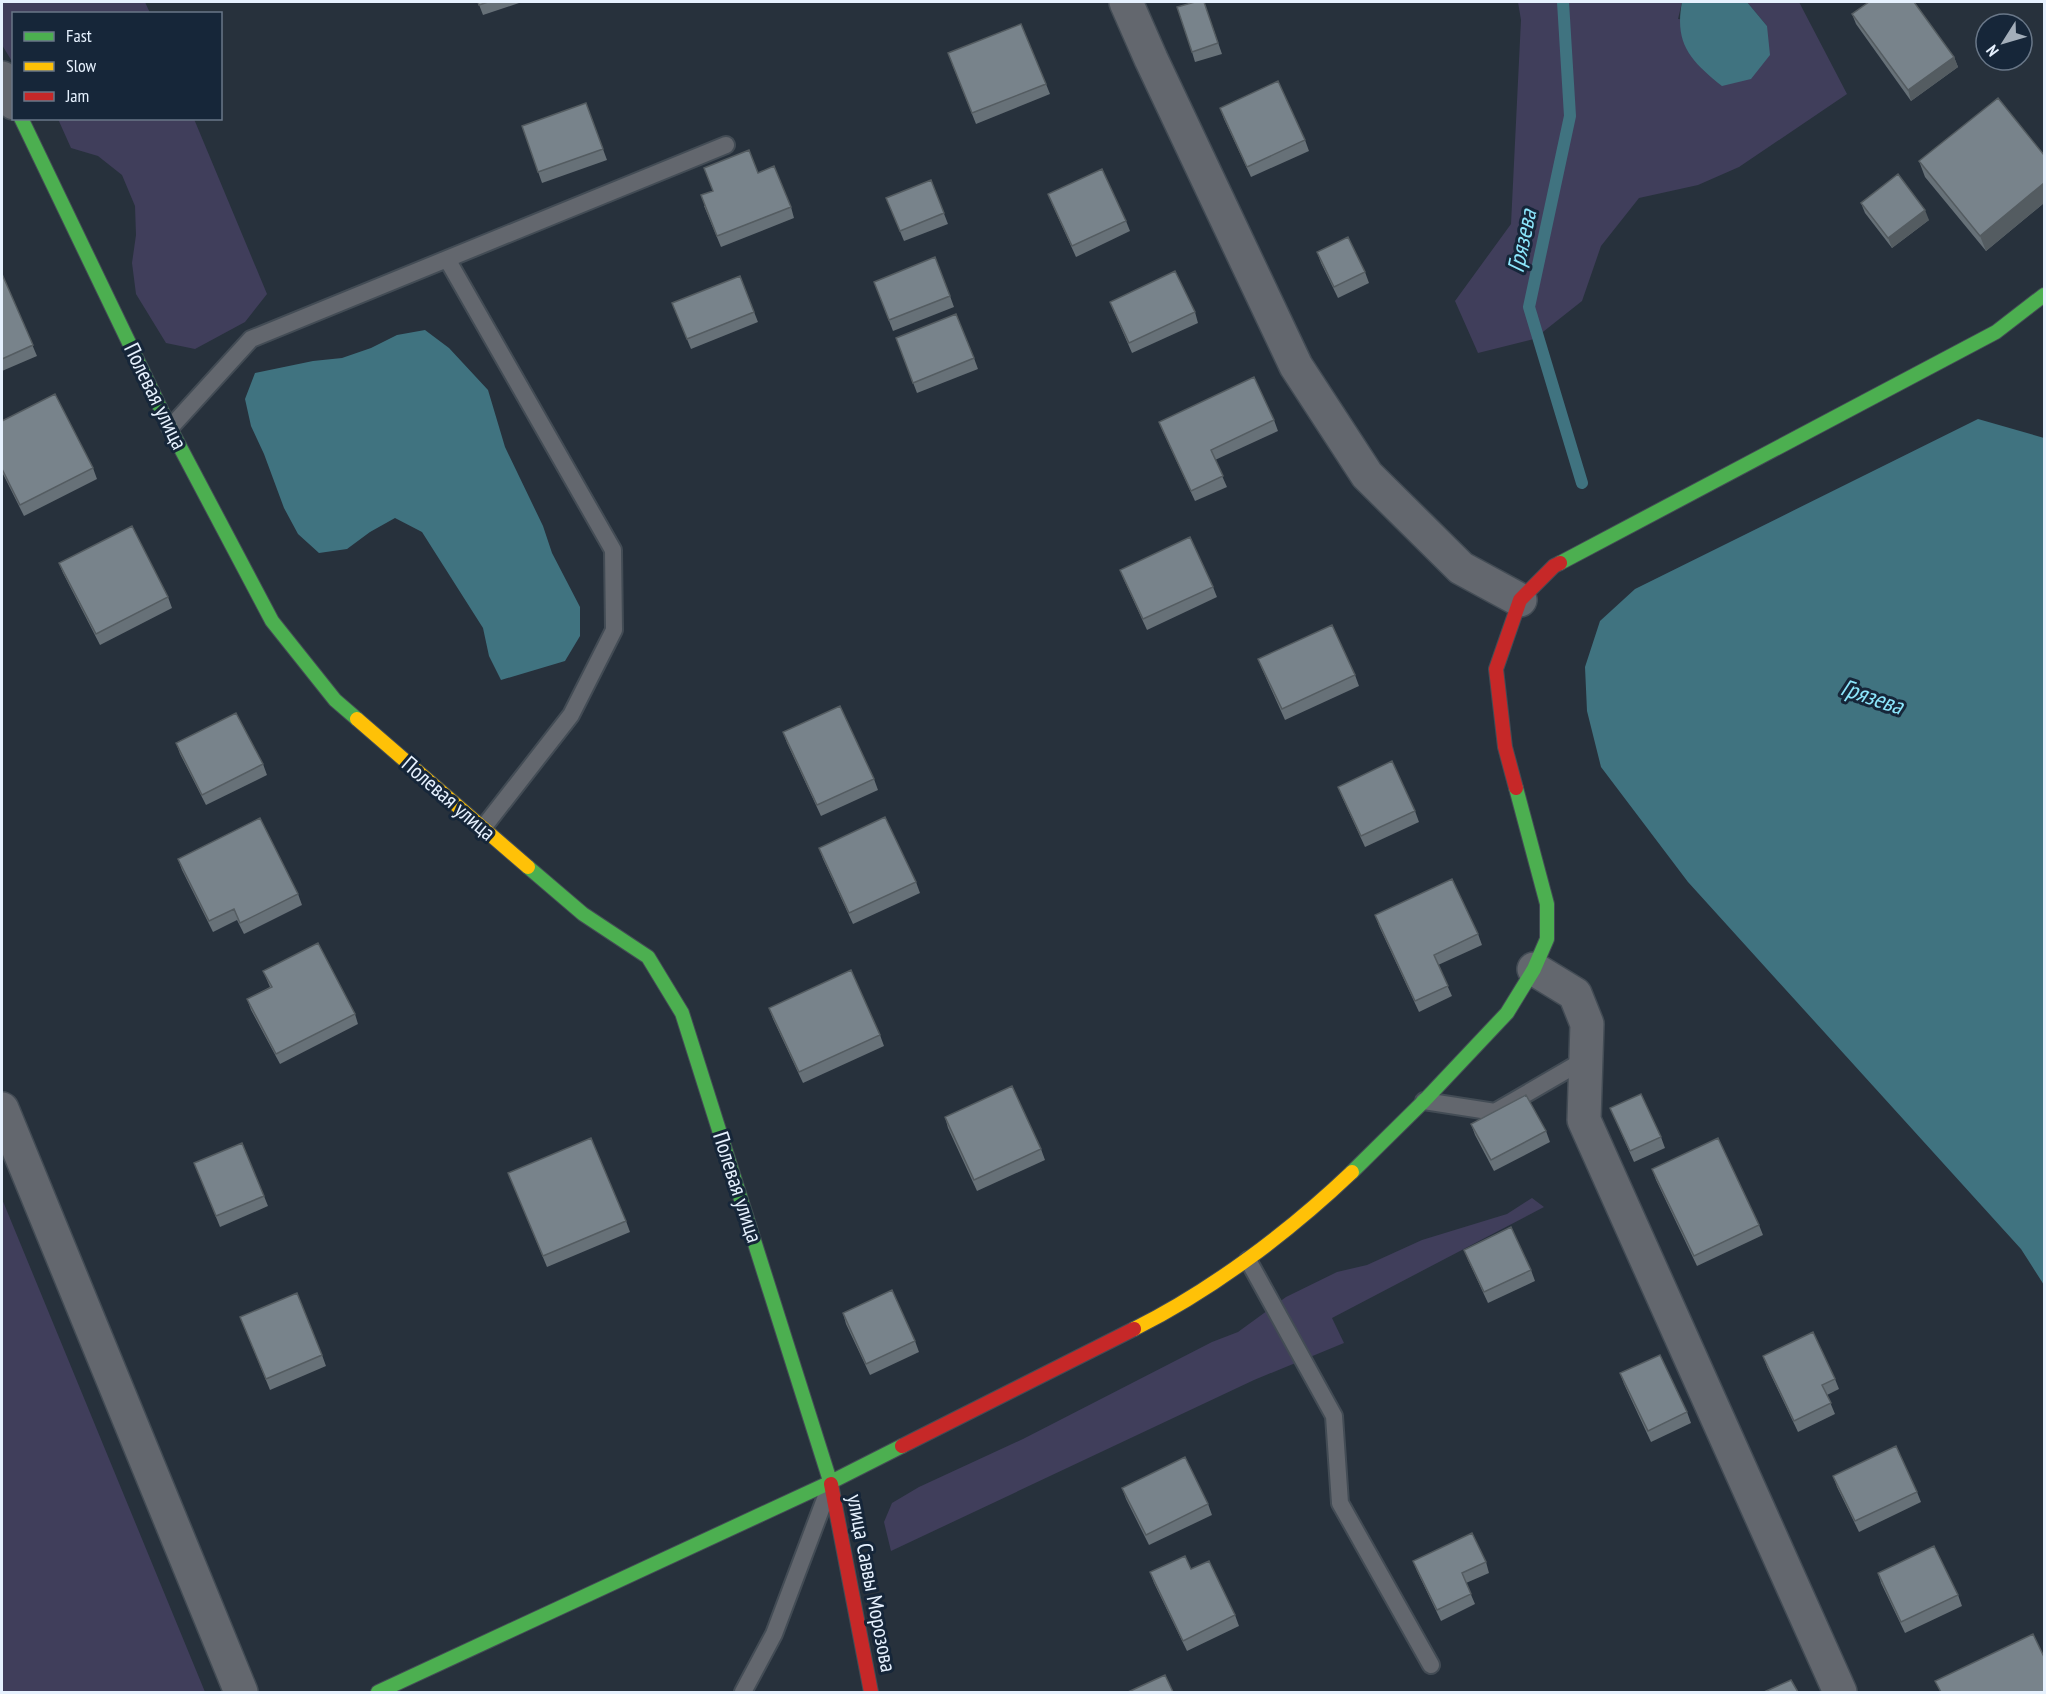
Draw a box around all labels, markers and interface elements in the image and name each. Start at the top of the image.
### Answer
legend [12,12,222,120]
north arrow [1974,12,2034,72]
text: Fast [66,24,92,47]
text: N [1981,42,2003,60]
text: Slow [66,54,97,77]
text: Jam [65,84,89,107]
water label: Грязева [1500,205,1544,275]
street label: Полевая улица [118,338,194,454]
water label: Грязева [1837,671,1909,722]
street label: Полевая улица [396,750,502,846]
street label: Полевая улица [707,1128,769,1246]
street label: улица Саввы Морозова [841,1492,903,1674]

